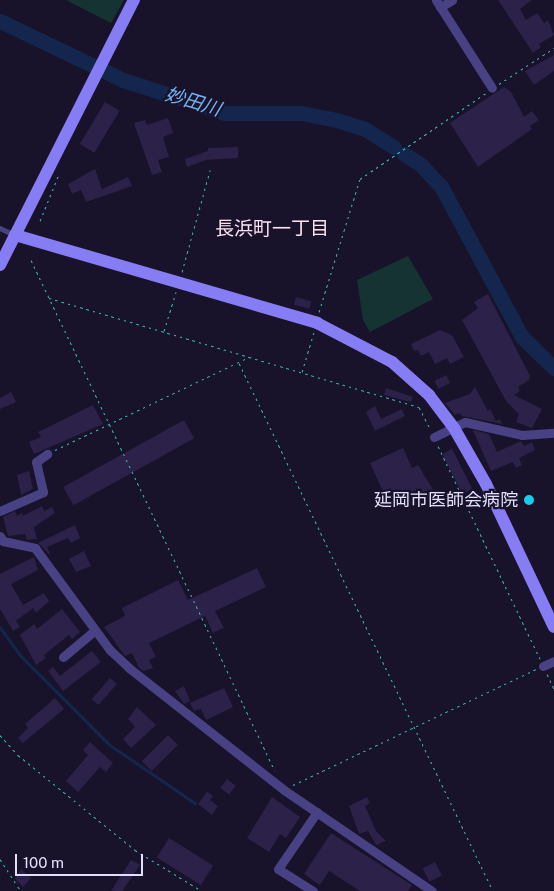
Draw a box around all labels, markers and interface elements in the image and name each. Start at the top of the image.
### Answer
water label: 妙田川 [162,83,224,121]
district label: 長浜町一丁目 [215,218,329,240]
place label: 延岡市医師会病院 [374,489,518,511]
marker: 延岡市医師会病院 [522,493,536,507]
scale bar [18,844,145,876]
text: 100 m [23,854,64,871]

